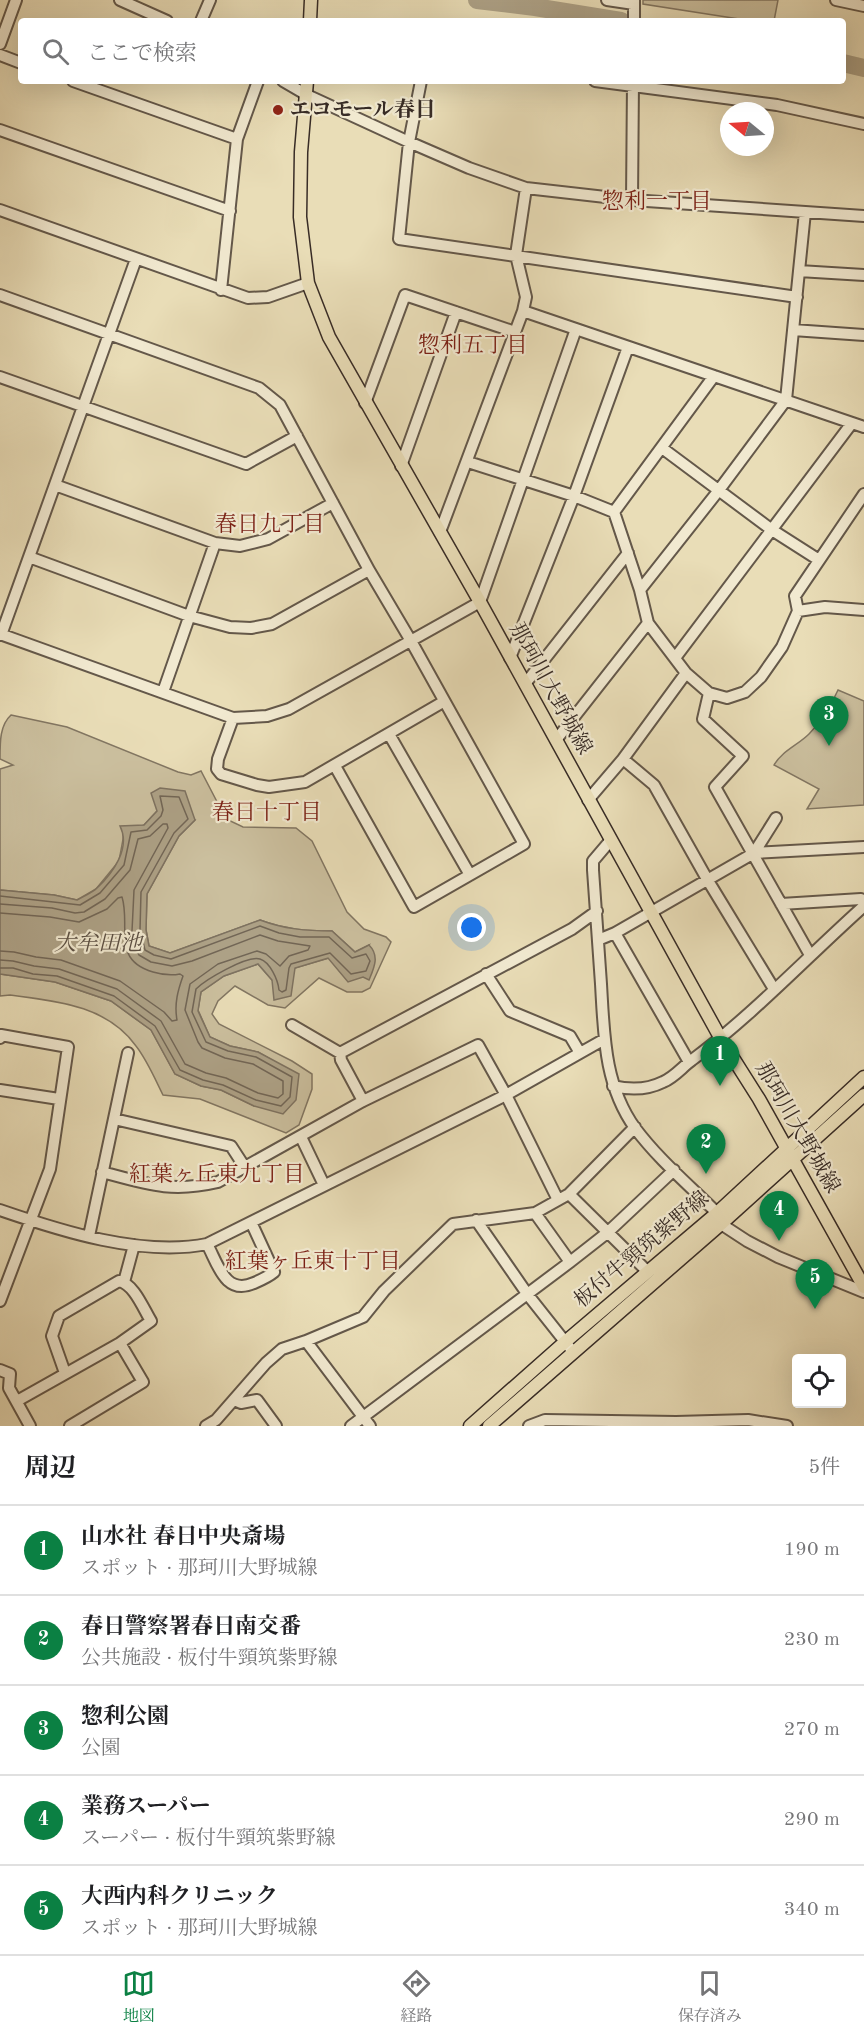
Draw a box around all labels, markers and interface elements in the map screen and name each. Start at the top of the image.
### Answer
search box [18,18,846,84]
icon: search [39,35,72,68]
text: ここで検索 [87,43,197,65]
place label: エコモール春日 [290,98,436,121]
north arrow [720,102,774,156]
marker: エコモール春日 [271,103,285,117]
district label: 惣利一丁目 [602,189,712,213]
district label: 惣利五丁目 [418,333,528,357]
district label: 春日九丁目 [215,512,325,536]
street label: 那珂川大野城線 [505,619,597,758]
pin: 3 [810,696,848,746]
district label: 春日十丁目 [212,800,322,824]
your location [457,913,486,942]
water label: 大牟田池 [54,931,145,955]
pin: 1 [700,1036,740,1086]
street label: 那珂川大野城線 [751,1058,845,1197]
pin: 2 [686,1124,726,1174]
district label: 紅葉ヶ丘東九丁目 [129,1162,305,1186]
street label: 板付牛頸筑紫野線 [570,1186,713,1312]
pin: 4 [760,1192,798,1241]
district label: 紅葉ヶ丘東十丁目 [225,1249,401,1273]
pin: 5 [796,1260,834,1309]
map controls [792,1354,846,1408]
button: locate [792,1354,846,1408]
text: 周辺 [24,1456,76,1482]
text: 5件 [808,1458,840,1478]
text: 山水社 春日中央斎場 [81,1526,285,1548]
text: 1 [38,1540,49,1560]
text: 190 m [784,1540,840,1560]
text: スポット · 那珂川大野城線 [81,1559,318,1579]
text: 春日警察署春日南交番 [81,1616,301,1638]
text: 2 [38,1630,49,1650]
text: 230 m [784,1630,840,1650]
text: 公共施設 · 板付牛頸筑紫野線 [81,1649,338,1669]
text: 惣利公園 [81,1706,169,1728]
text: 3 [38,1720,49,1740]
text: 270 m [784,1720,840,1740]
text: 公園 [81,1739,121,1759]
text: 業務スーパー [81,1796,211,1818]
text: 4 [38,1810,49,1830]
text: 290 m [784,1810,840,1830]
text: スーパー · 板付牛頸筑紫野線 [81,1829,336,1849]
text: 大西内科クリニック [81,1886,278,1908]
text: 5 [38,1900,49,1920]
text: 340 m [784,1900,840,1920]
text: スポット · 那珂川大野城線 [81,1919,318,1939]
tab: 地図 [122,1967,155,2027]
tab: 経路 [400,1967,433,2027]
tab: 保存済み [678,1967,742,2027]

